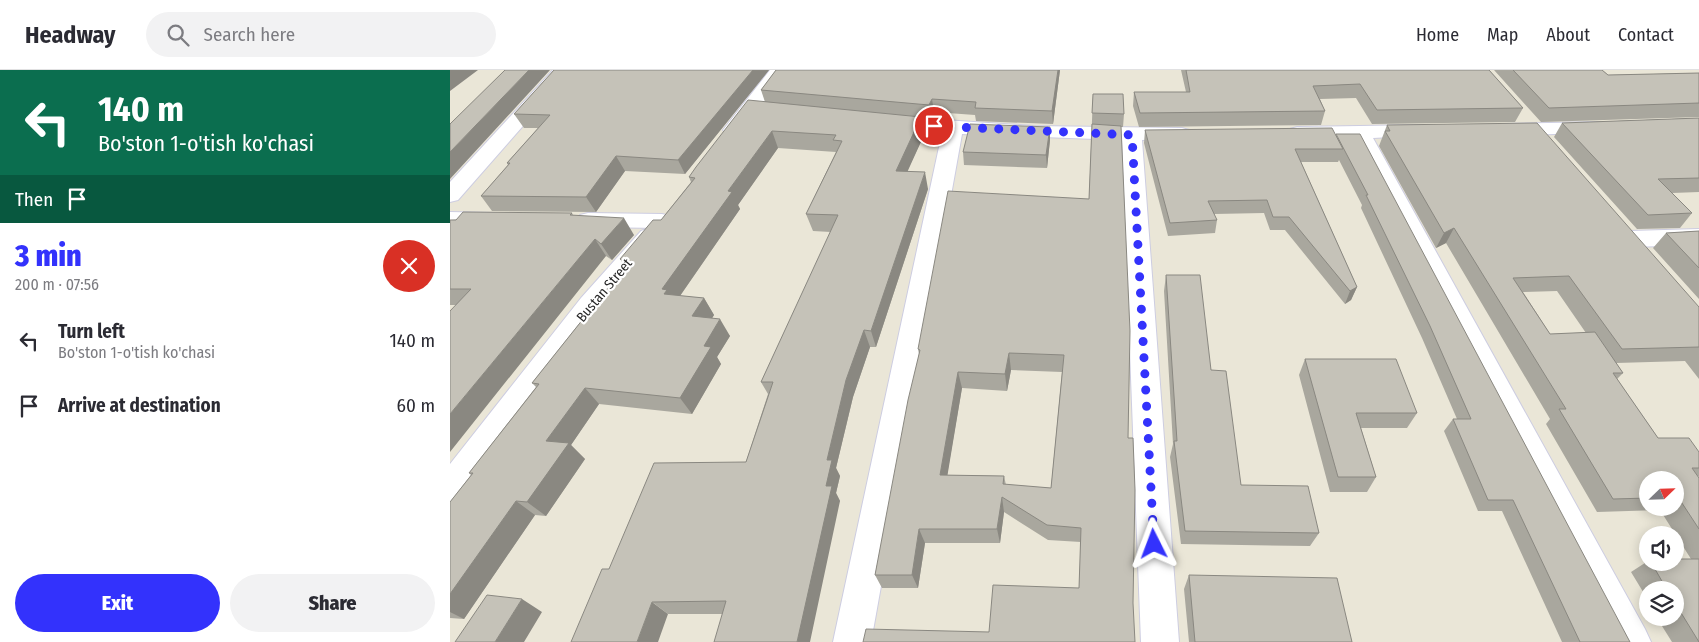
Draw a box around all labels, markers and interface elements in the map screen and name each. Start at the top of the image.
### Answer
search box [146,12,496,57]
text: Headway [25,21,116,49]
icon: search [164,21,192,49]
text: Search here [204,23,295,46]
text: Home [1416,24,1459,46]
text: Map [1487,24,1518,46]
text: About [1546,24,1590,46]
text: Contact [1618,24,1674,46]
text: 140 m [98,88,184,130]
icon: left [15,90,80,155]
pin [913,105,955,147]
icon: arrive [920,112,948,140]
text: Bo'ston 1-o'tish ko'chasi [98,130,314,157]
icon: arrive [63,185,91,213]
text: Then [15,188,53,211]
text: 3 min [15,238,82,274]
button: close [383,240,435,292]
street label: Bustаn Street [573,255,636,325]
text: 200 m · 07:56 [15,275,99,294]
text: Turn left [58,320,125,343]
icon: left [15,327,43,355]
text: 140 m [389,329,435,352]
text: Bo'ston 1-o'tish ko'chasi [58,343,215,362]
icon: arrive [15,392,43,420]
text: Arrive at destination [58,394,221,417]
text: 60 m [397,394,435,417]
north arrow [1639,471,1684,516]
map controls [1639,471,1684,626]
position arrow [1127,517,1179,569]
button: sound [1639,526,1684,571]
button: Exit [15,574,220,632]
button: Share [230,574,435,632]
button: layers [1639,581,1684,626]

